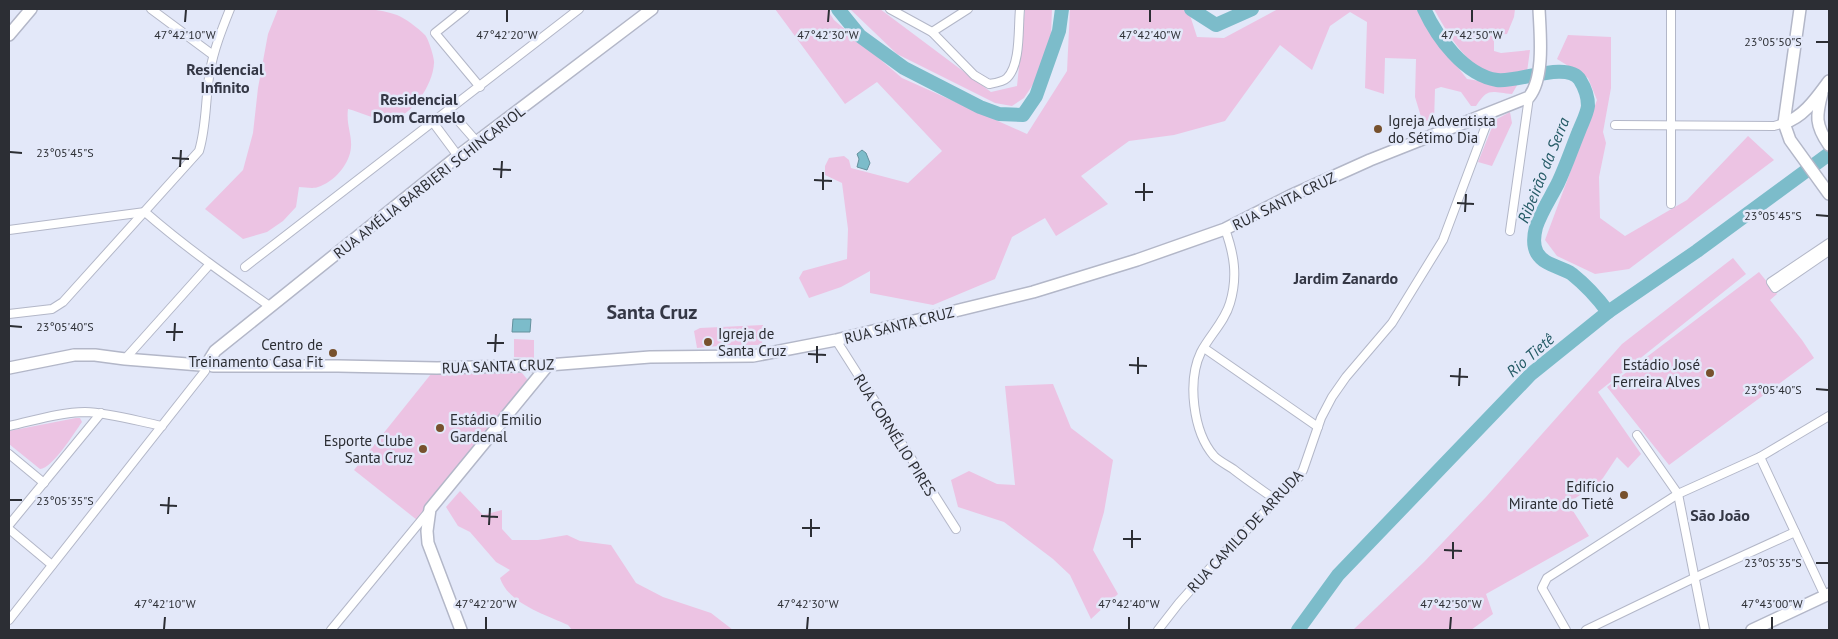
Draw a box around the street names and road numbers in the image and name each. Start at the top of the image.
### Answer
street label: RUA AMÉLIA BARBIERI SCHINCARIOL [330,101,529,263]
street label: RUA SANTA CRUZ [1229,168,1339,234]
street label: RUA SANTA CRUZ [842,302,956,348]
street label: RUA SANTA CRUZ [441,355,555,377]
street label: RUA CORNÉLIO PIRES [850,370,940,500]
street label: RUA CAMILO DE ARRUDA [1183,465,1307,596]

